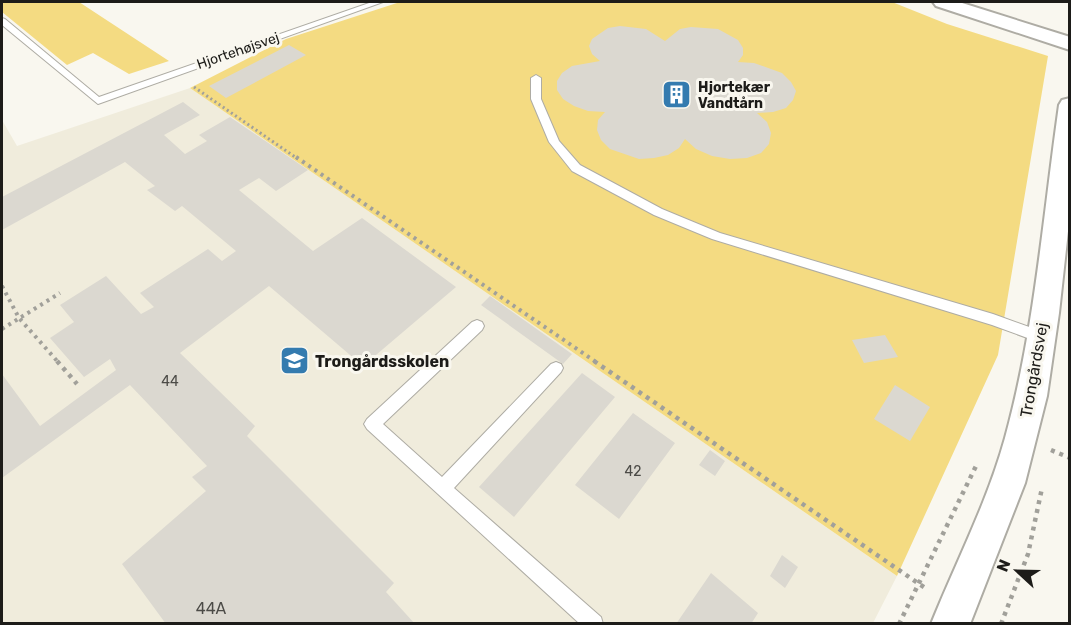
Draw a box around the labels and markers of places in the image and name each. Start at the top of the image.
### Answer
building icon: Hjortekær Vandtårn [661,79,693,111]
place label: Hjortekær Vandtårn [698,79,771,112]
school or university icon: Trongårdsskolen [278,345,310,377]
place label: Trongårdsskolen [315,352,449,371]

